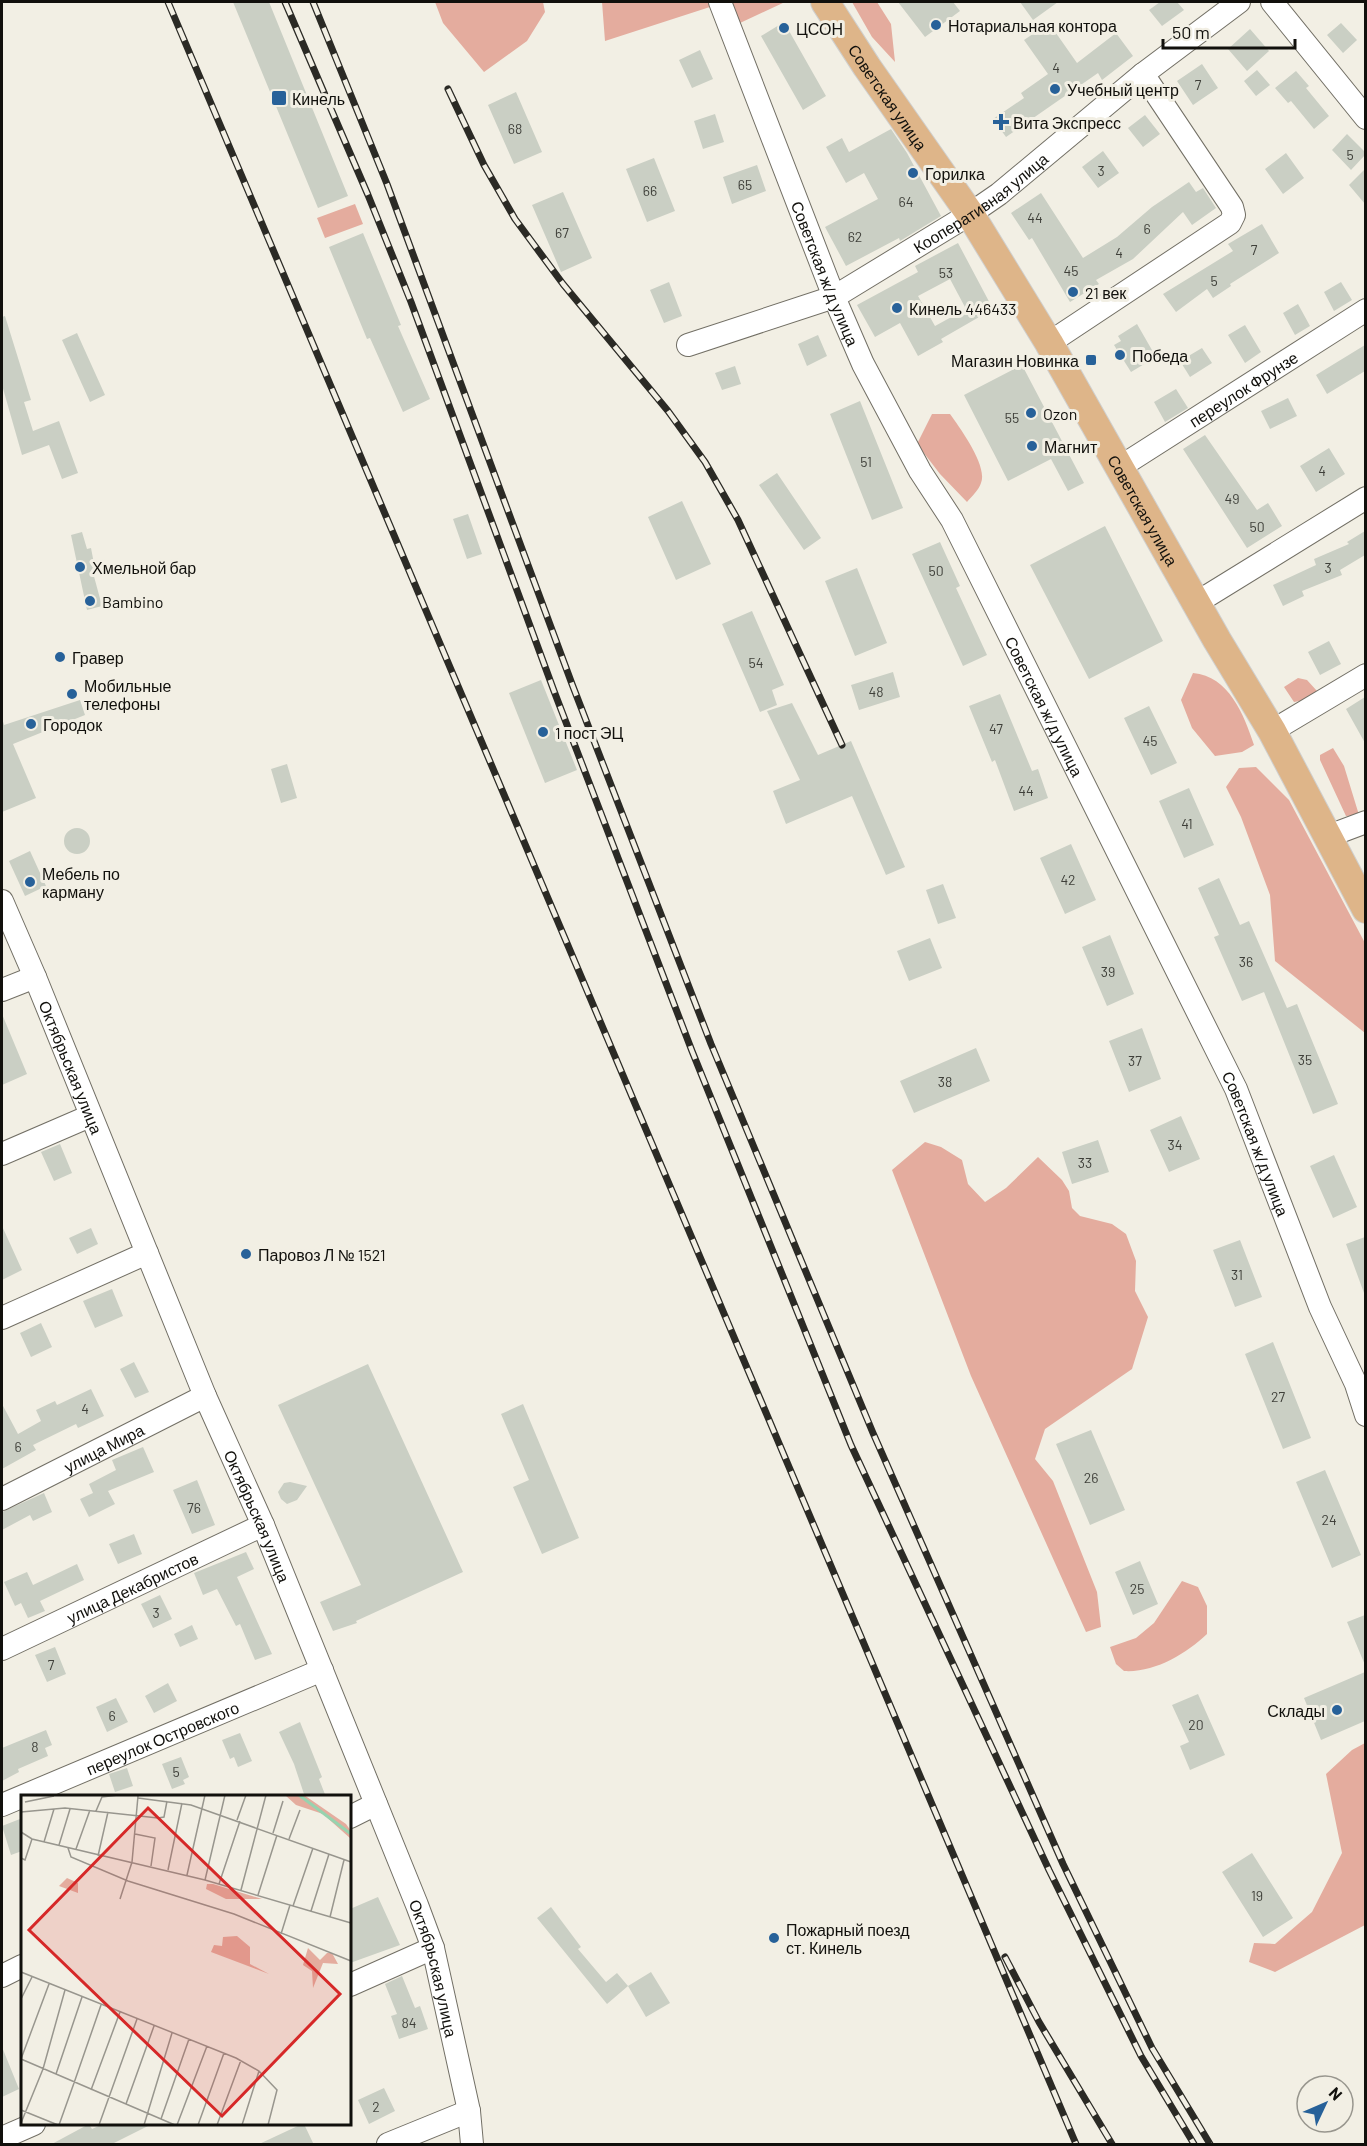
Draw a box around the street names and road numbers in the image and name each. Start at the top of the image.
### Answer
street label: Советская улица [845,40,932,153]
street label: Кооперативная улица [909,148,1051,256]
street label: Советская ж/д улица [788,198,863,348]
street label: переулок Фрунзе [1185,347,1301,430]
street label: Советская улица [1105,451,1182,569]
street label: Советская ж/д улица [1002,633,1088,779]
street label: Октябрьская улица [36,998,107,1137]
street label: Советская ж/д улица [1219,1068,1293,1219]
street label: улица Мира [60,1419,147,1476]
street label: Октябрьская улица [221,1447,295,1585]
street label: улица Декабристов [63,1548,201,1626]
street label: переулок Островского [83,1697,242,1778]
street label: Октябрьская улица [406,1896,462,2039]

